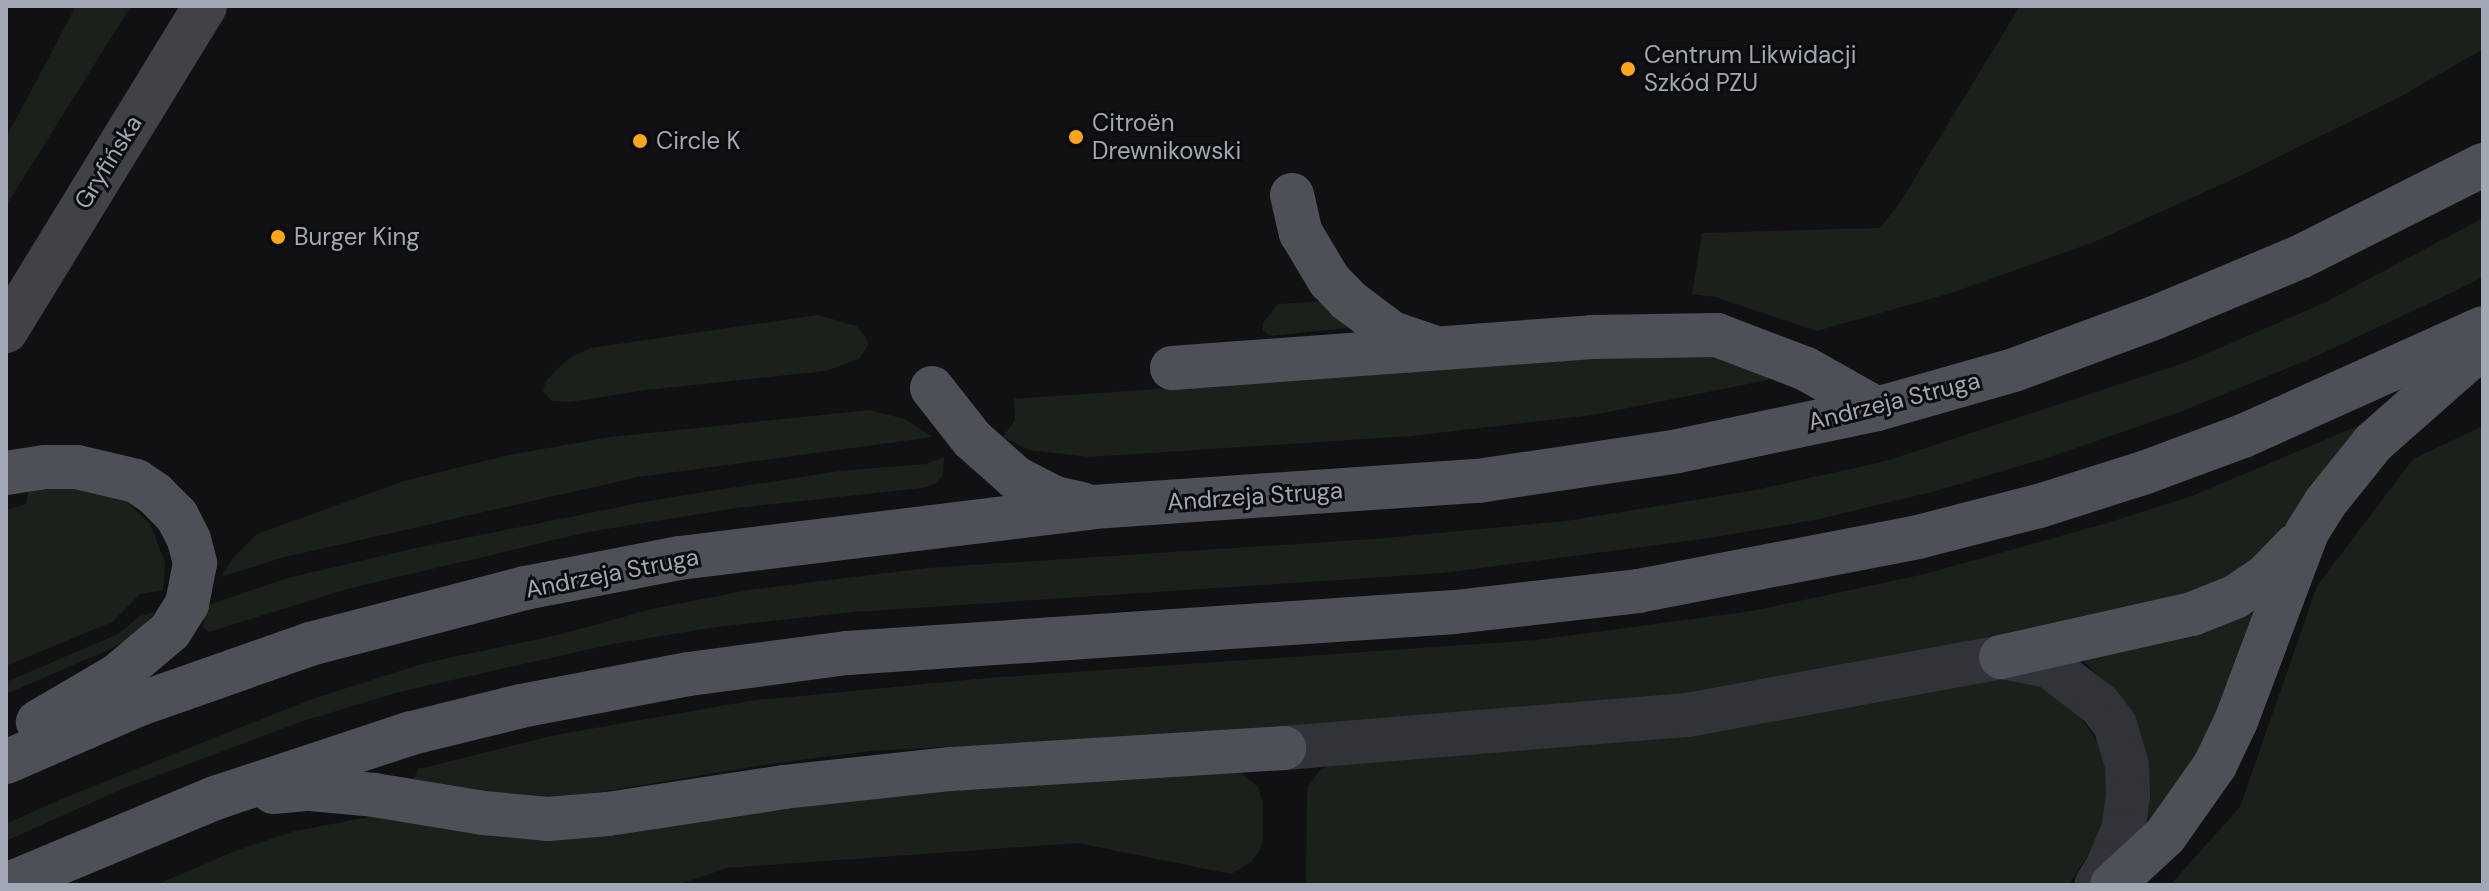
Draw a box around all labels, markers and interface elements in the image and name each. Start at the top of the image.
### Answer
place label: Centrum Likwidacji Szkód PZU [1644,41,1856,97]
marker: Centrum Likwidacji Szkód PZU [1619,60,1637,78]
place label: Citroën Drewnikowski [1092,109,1241,165]
street label: Gryfińska [68,110,148,214]
place label: Circle K [656,127,741,155]
marker: Citroën Drewnikowski [1067,128,1085,146]
marker: Circle K [631,132,649,150]
place label: Burger King [294,223,420,251]
marker: Burger King [269,228,287,246]
street label: Andrzeja Struga [1805,366,1983,436]
street label: Andrzeja Struga [1166,475,1344,517]
street label: Andrzeja Struga [523,542,701,604]

